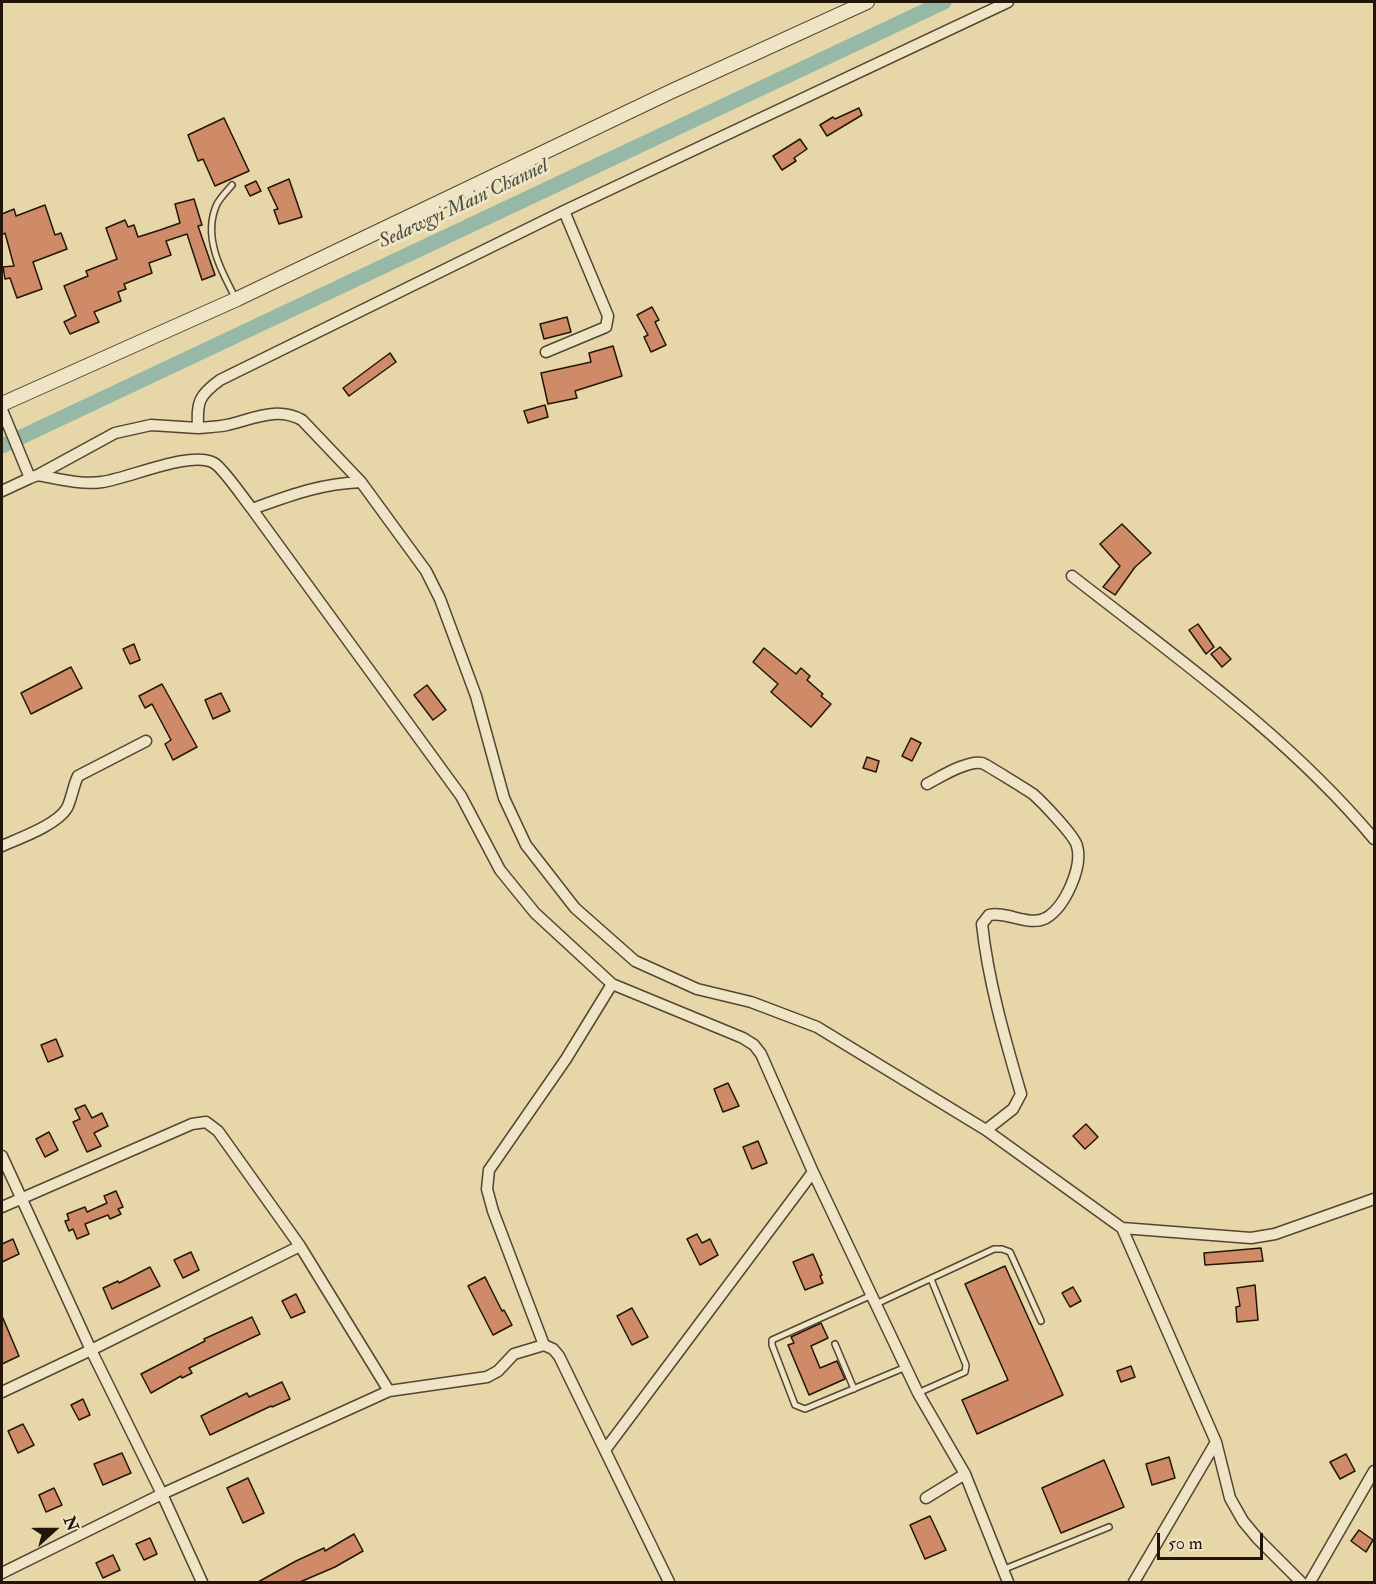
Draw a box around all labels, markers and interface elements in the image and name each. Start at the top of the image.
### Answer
water label: Sedawgyi Main Channel [375,155,553,255]
north arrow [24,1500,84,1560]
text: N [59,1513,83,1534]
scale bar [1160,1521,1266,1559]
text: 50 m [1168,1532,1203,1555]

